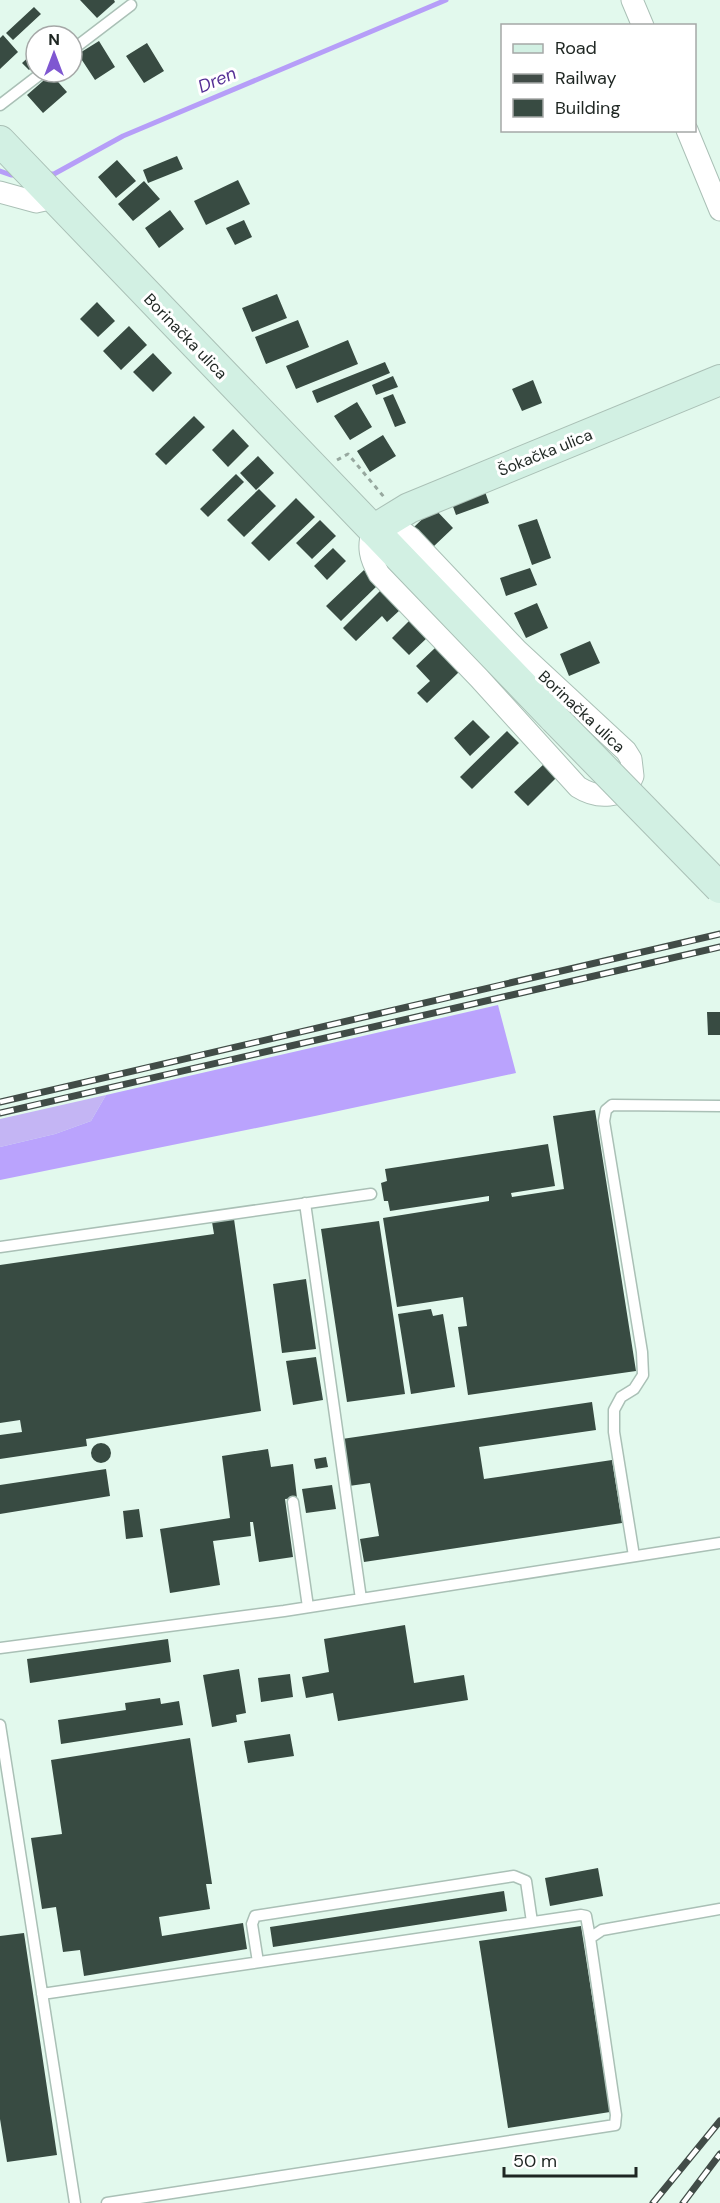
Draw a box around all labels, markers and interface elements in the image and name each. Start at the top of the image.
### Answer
north arrow [24,24,84,84]
legend [501,24,696,132]
text: N [48,29,60,50]
text: Road [555,36,597,60]
water label: Dren [194,61,240,99]
text: Railway [555,66,617,90]
text: Building [555,96,620,120]
street label: Borinačka ulica [139,289,232,384]
street label: Šokačka ulica [495,424,595,481]
street label: Borinačka ulica [534,666,630,757]
scale bar [504,2140,636,2178]
text: 50 m [513,2149,557,2173]

